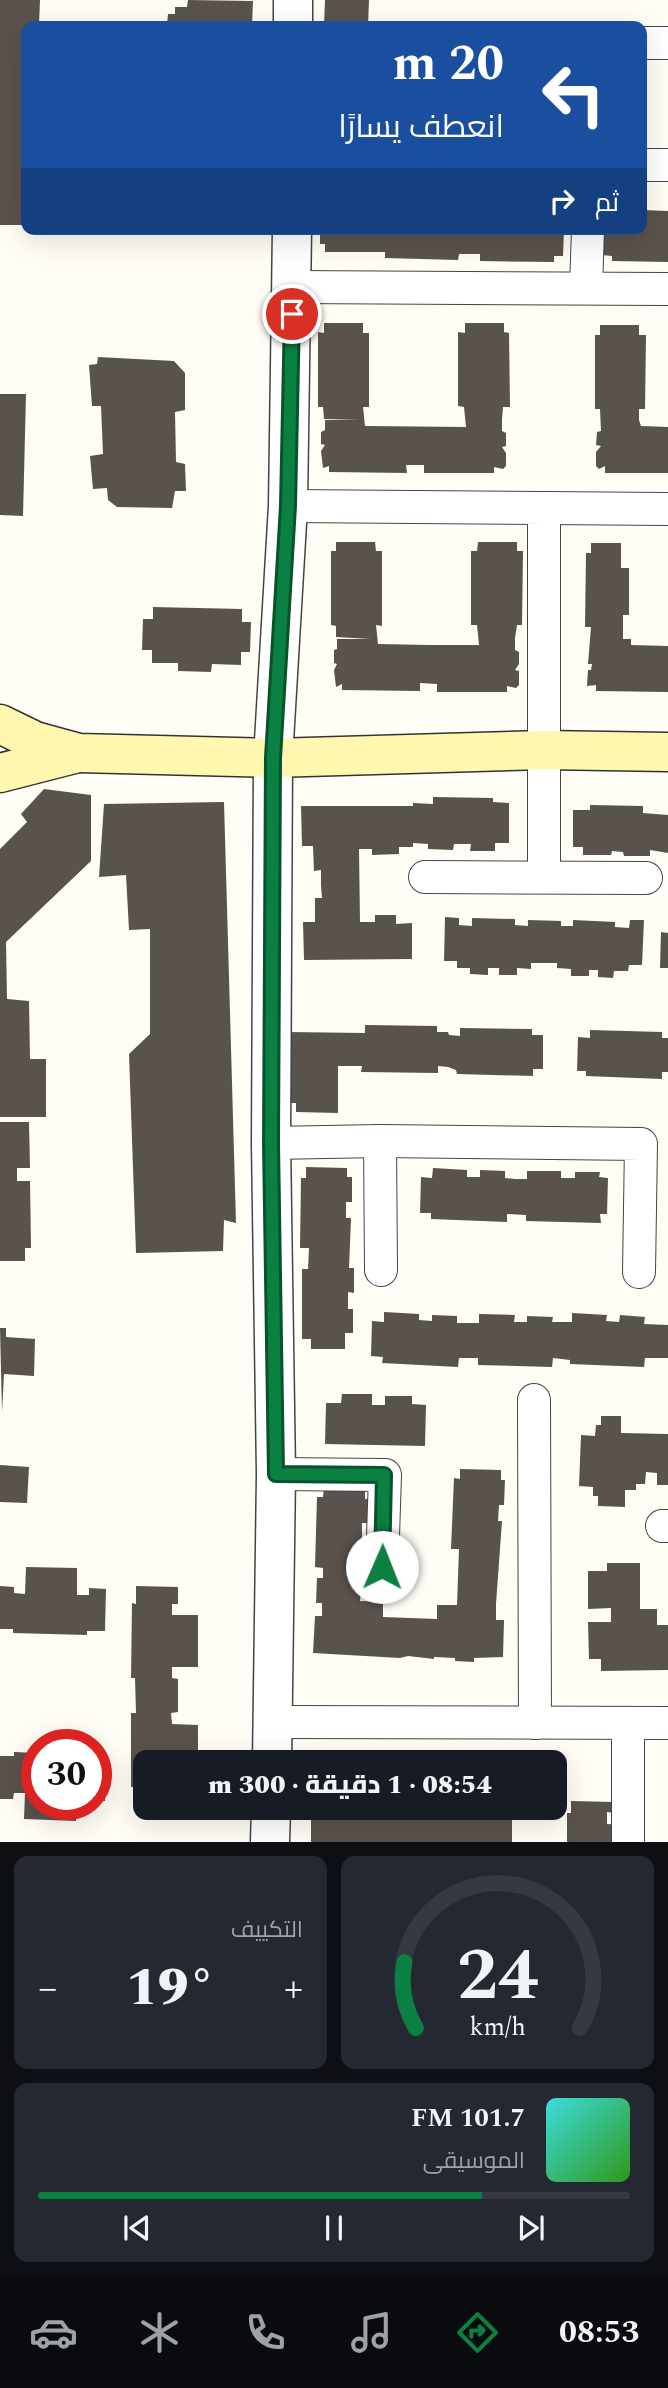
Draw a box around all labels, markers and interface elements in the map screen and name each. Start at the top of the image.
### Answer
text: 20 m [393,27,504,102]
icon: left [528,49,619,140]
text: انعطف يسارًا [338,103,504,152]
icon: right [543,182,581,220]
text: ثم [595,183,619,223]
pin [262,284,322,344]
icon: arrive [273,295,311,333]
position arrow [345,1530,419,1604]
speed limit sign: 30 [21,1729,112,1820]
text: 08:54 · 1 دقيقة · 300 m [208,1765,492,1805]
text: التكييف [231,1913,303,1948]
text: 24 [457,1922,538,2033]
text: 19° [126,1949,215,2028]
text: − [38,1960,57,2018]
text: + [284,1960,303,2018]
text: km/h [469,2009,526,2047]
text: 101.7 FM [411,2098,525,2138]
text: الموسيقى [423,2144,525,2179]
icon: previous [118,2209,156,2247]
icon: pause [315,2209,353,2247]
icon: next [512,2209,550,2247]
icon: car [29,2308,78,2357]
icon: climate [135,2308,184,2357]
icon: phone [241,2308,290,2357]
icon: music [347,2308,396,2357]
icon: directions [453,2308,502,2357]
text: 08:53 [559,2308,639,2357]

